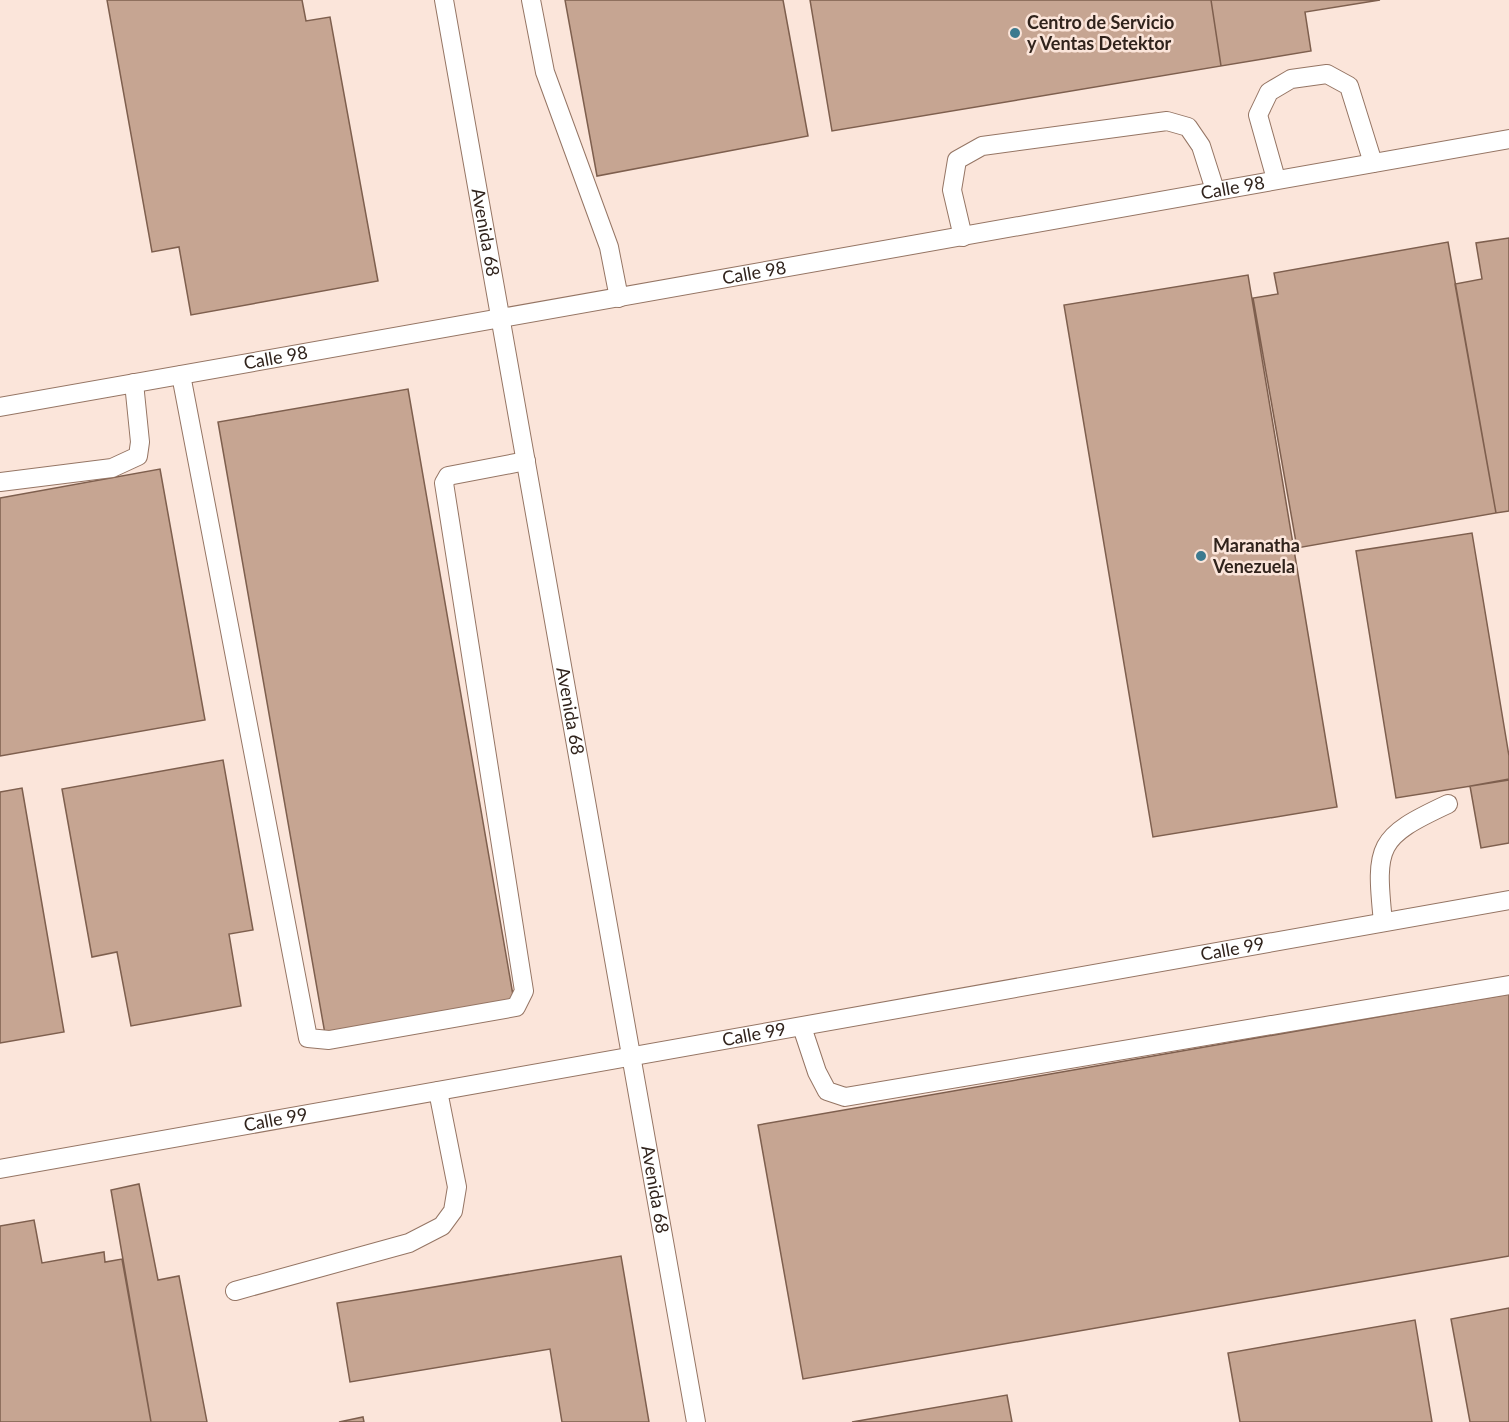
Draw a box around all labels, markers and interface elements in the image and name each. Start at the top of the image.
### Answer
place label: Centro de Servicio y Ventas Detektor [1027,11,1174,54]
marker: Centro de Servicio y Ventas Detektor [1008,26,1022,40]
street label: Calle 98 [1199,171,1266,204]
street label: Avenida 68 [468,186,505,278]
street label: Calle 98 [720,256,788,289]
street label: Calle 98 [242,341,309,374]
place label: Maranatha Venezuela [1212,534,1300,577]
marker: Maranatha Venezuela [1194,549,1208,563]
street label: Avenida 68 [552,665,590,756]
street label: Calle 99 [1199,932,1266,965]
street label: Calle 99 [720,1017,788,1050]
street label: Calle 99 [242,1102,309,1135]
street label: Avenida 68 [637,1144,674,1235]

